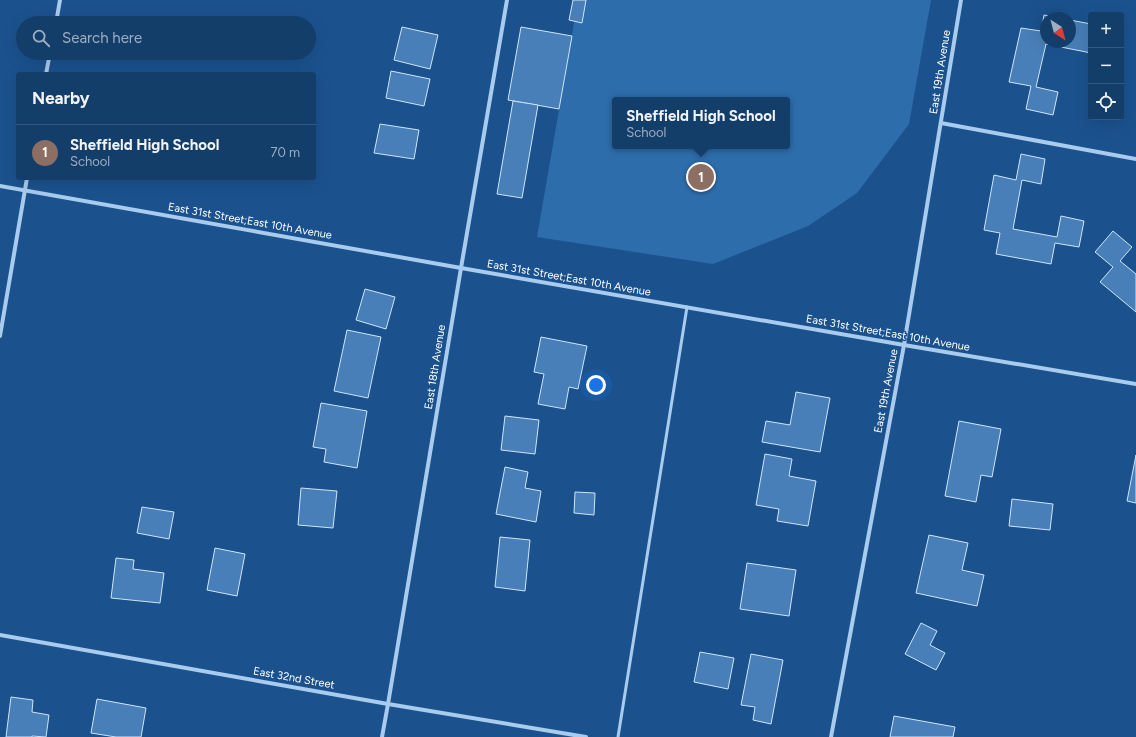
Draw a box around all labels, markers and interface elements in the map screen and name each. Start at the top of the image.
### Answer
north arrow [1040,12,1076,48]
map controls [1088,12,1124,120]
button: + [1088,12,1124,48]
search box [16,16,316,60]
icon: search [30,27,52,49]
text: Search here [62,29,142,47]
street label: East 19th Avenue [927,29,953,115]
button: − [1088,48,1124,84]
button: locate [1088,84,1124,120]
text: Nearby [32,88,90,108]
popup [612,97,790,149]
text: Sheffield High School [626,107,776,125]
text: School [626,125,666,140]
text: Sheffield High School [70,136,219,154]
text: 1 [42,145,48,160]
text: 70 m [270,145,300,160]
text: School [70,154,110,169]
pin: 1 [688,162,714,192]
street label: East 31st Street;East 10th Avenue [167,200,333,242]
street label: East 31st Street;East 10th Avenue [486,257,652,299]
street label: East 31st Street;East 10th Avenue [805,312,971,354]
street label: East 18th Avenue [422,324,448,410]
street label: East 19th Avenue [871,348,901,434]
your location [586,375,606,395]
street label: East 32nd Street [252,664,336,692]

